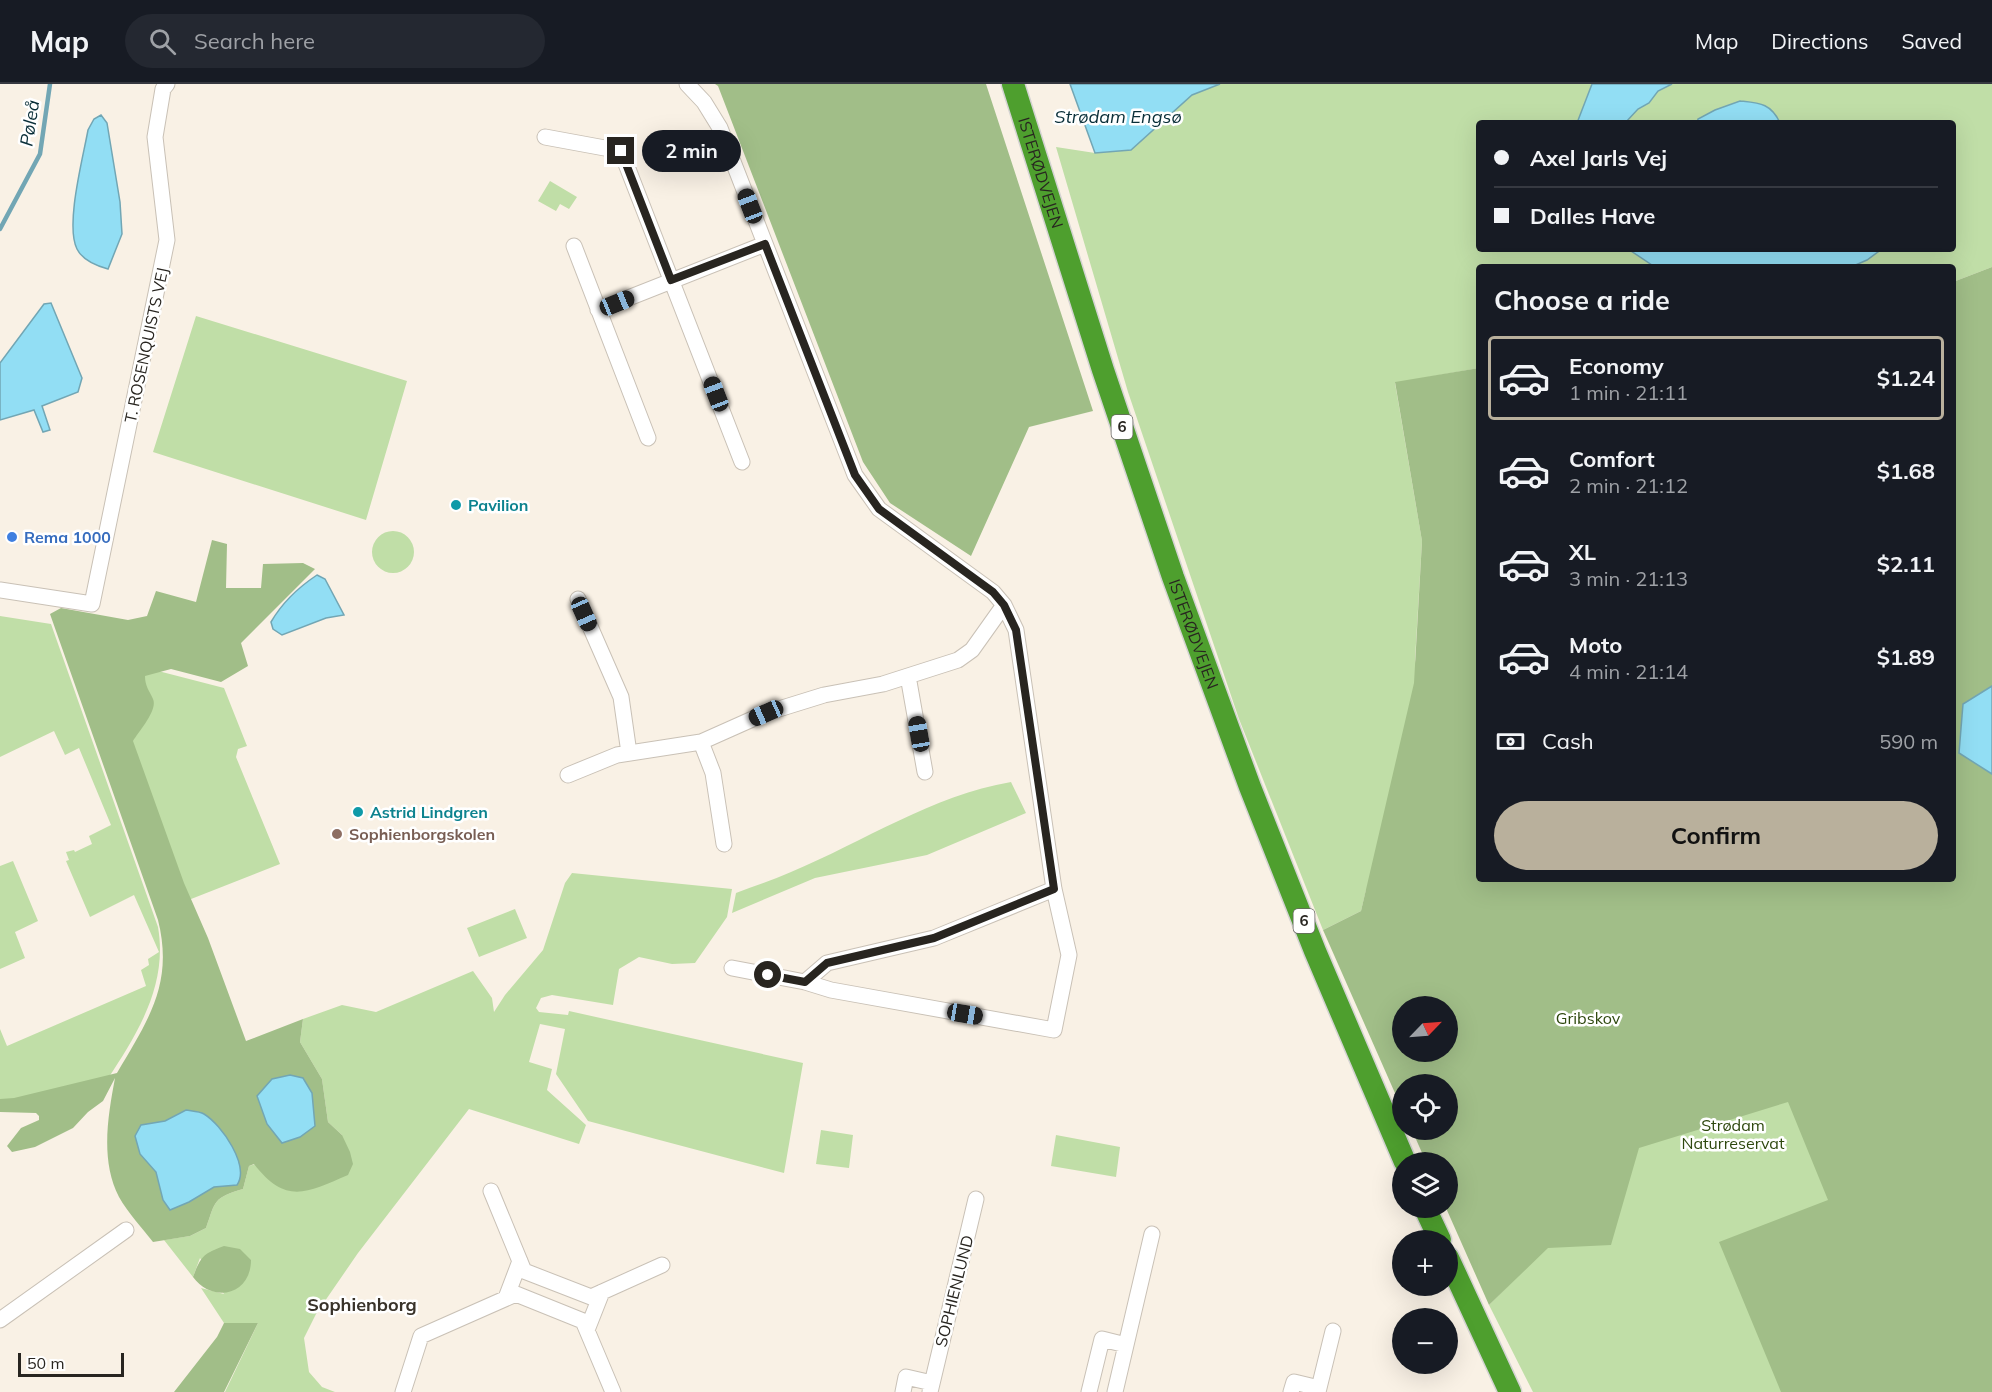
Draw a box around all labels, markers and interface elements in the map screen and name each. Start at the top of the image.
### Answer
search box [125,14,545,68]
text: Map [30,24,89,59]
icon: search [146,25,179,58]
text: Search here [194,27,315,55]
text: Map [1695,28,1738,54]
text: Directions [1771,28,1868,54]
text: Saved [1901,28,1962,54]
water label: Pøleå [15,98,45,148]
water label: Strødam Engsø [1054,105,1182,128]
street label: ISTERØDVEJEN [1014,115,1068,231]
callout: 2 min [642,130,741,172]
route end [607,137,634,164]
text: 2 min [665,138,718,163]
text: Axel Jarls Vej [1530,144,1667,172]
car [735,186,765,226]
text: Dalles Have [1530,202,1655,230]
street label: T. ROSENQUISTS VEJ [120,265,172,425]
text: Choose a ride [1494,283,1670,317]
car [597,288,637,318]
icon: car [1497,351,1551,405]
text: Economy [1569,352,1664,380]
text: $1.24 [1877,364,1935,392]
car [701,374,731,414]
text: 1 min · 21:11 [1569,380,1688,405]
road number: 6 [1112,415,1132,439]
icon: car [1497,444,1551,498]
text: Comfort [1569,445,1655,473]
text: $1.68 [1877,457,1935,485]
text: 2 min · 21:12 [1569,473,1688,498]
place label: Pavilion [468,495,528,515]
marker: Pavilion [449,498,463,512]
place label: Rema 1000 [24,527,111,547]
marker: Rema 1000 [5,530,19,544]
icon: car [1497,537,1551,591]
text: XL [1569,538,1596,566]
text: $2.11 [1877,550,1935,578]
text: 3 min · 21:13 [1569,566,1688,591]
street label: ISTERØDVEJEN [1165,576,1223,692]
car [568,594,600,634]
icon: car [1497,630,1551,684]
text: Moto [1569,631,1622,659]
text: $1.89 [1877,643,1935,671]
text: 4 min · 21:14 [1569,659,1688,684]
car [746,697,786,729]
car [907,715,931,753]
icon: cash [1494,725,1527,758]
text: Cash [1542,727,1594,755]
text: 590 m [1879,729,1938,754]
button: Confirm [1494,801,1938,870]
place label: Astrid Lindgren [370,802,488,822]
marker: Astrid Lindgren [351,805,365,819]
place label: Sophienborgskolen [349,824,495,844]
marker: Sophienborgskolen [330,827,344,841]
road number: 6 [1294,909,1314,933]
route start [754,961,781,988]
north arrow [1392,996,1458,1062]
map controls [1392,996,1458,1374]
car [946,1002,984,1026]
park label: Gribskov [1556,1008,1621,1028]
button: locate [1392,1074,1458,1140]
park label: Strødam Naturreservat [1681,1115,1785,1153]
button: layers [1392,1152,1458,1218]
button: + [1392,1230,1458,1296]
street label: SOPHIENLUND [930,1233,978,1349]
district label: Sophienborg [307,1293,417,1316]
button: − [1392,1308,1458,1374]
scale bar [18,1350,124,1378]
text: 50 m [27,1353,64,1373]

